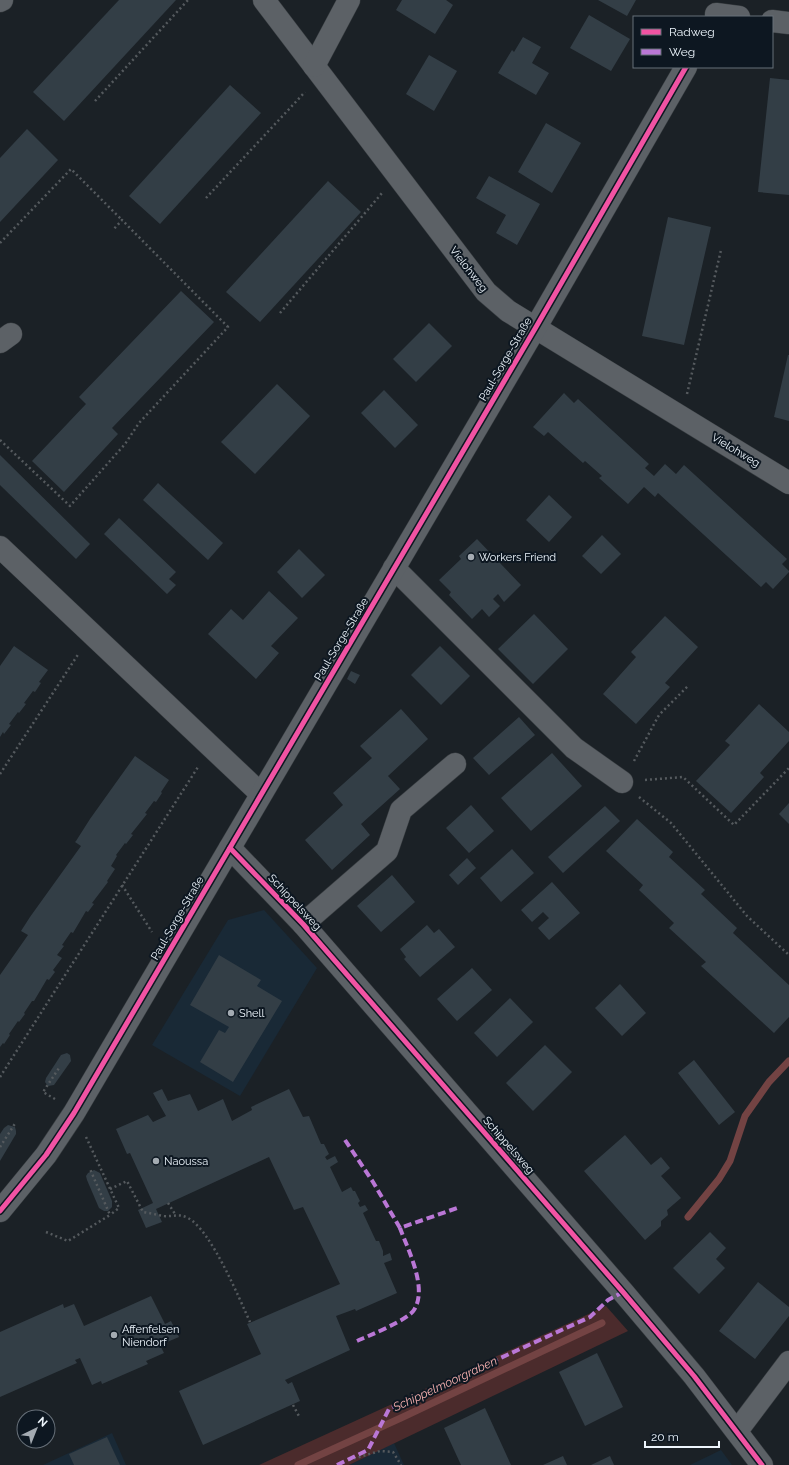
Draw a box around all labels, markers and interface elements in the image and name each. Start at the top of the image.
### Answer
legend [633,16,773,68]
text: Radweg [669,25,715,39]
text: Weg [669,45,695,59]
street label: Vielohweg [447,244,490,295]
street label: Paul-Sorge-Straße [476,315,535,403]
street label: Vielohweg [709,431,762,470]
place label: Workers Friend [479,551,556,564]
marker: Workers Friend [466,552,476,562]
street label: Paul-Sorge-Straße [312,595,372,683]
street label: Schippelsweg [265,872,324,933]
street label: Paul-Sorge-Straße [148,874,207,962]
place label: Shell [239,1007,265,1020]
marker: Shell [226,1008,236,1018]
street label: Schippelsweg [480,1114,537,1177]
place label: Naoussa [164,1155,208,1168]
marker: Naoussa [151,1156,161,1166]
place label: Affenfelsen Niendorf [122,1323,179,1349]
marker: Affenfelsen Niendorf [109,1330,119,1340]
water label: Schippelmoorgraben [390,1354,499,1415]
north arrow [16,1409,56,1449]
text: N [35,1414,50,1430]
scale bar [645,1423,719,1449]
text: 20 m [651,1430,679,1444]

